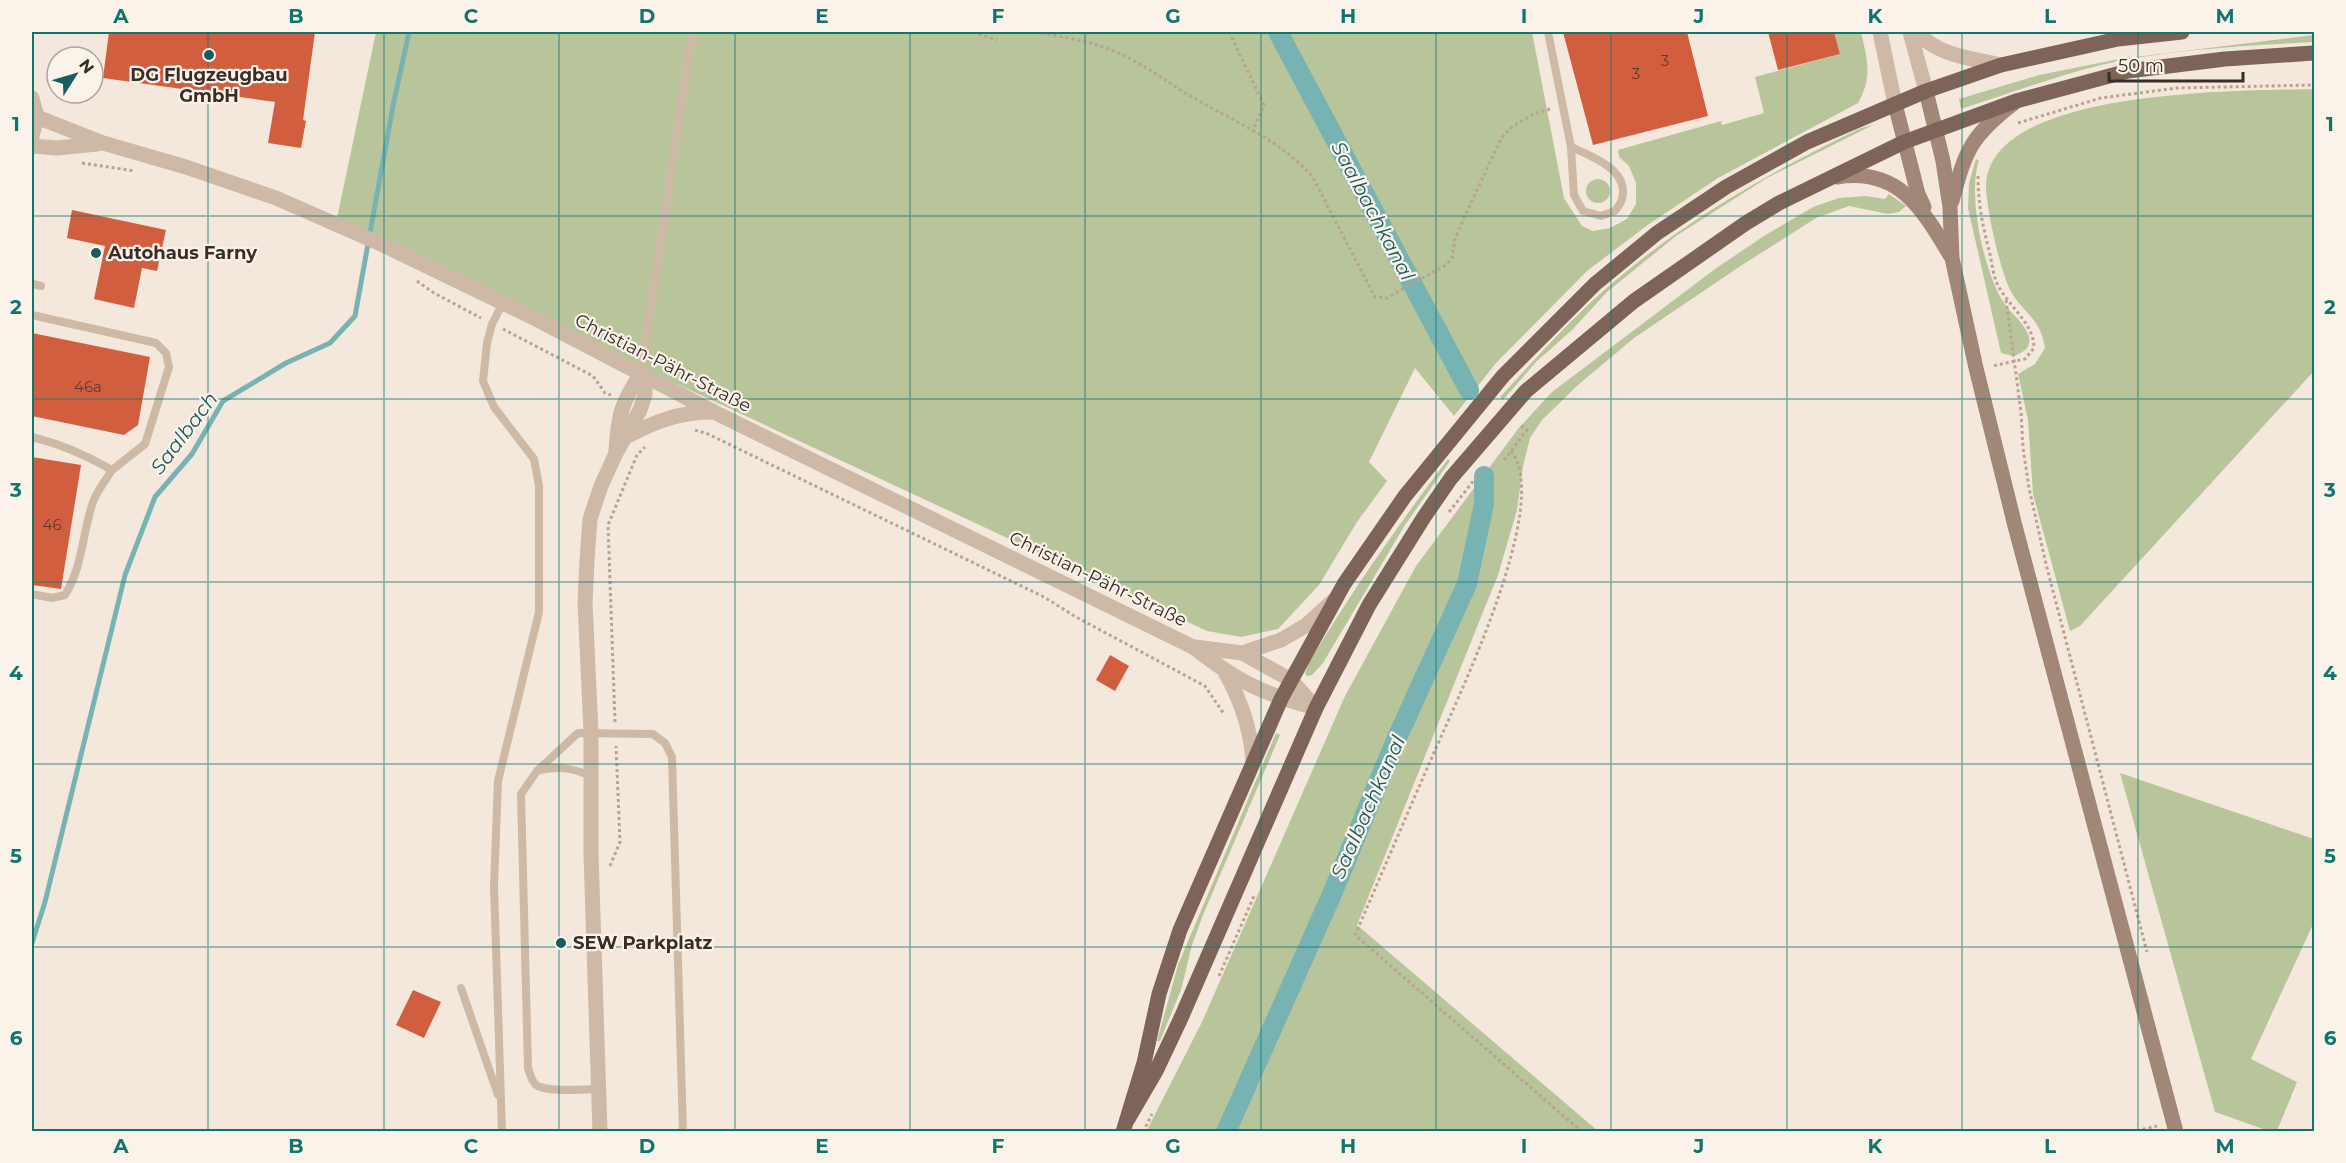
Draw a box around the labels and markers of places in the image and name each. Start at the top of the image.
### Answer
marker: DG Flugzeugbau GmbH [202,48,216,62]
place label: DG Flugzeugbau GmbH [130,64,288,107]
place label: Autohaus Farny [107,242,257,264]
marker: Autohaus Farny [89,246,103,260]
place label: SEW Parkplatz [573,932,713,954]
marker: SEW Parkplatz [554,936,568,950]

